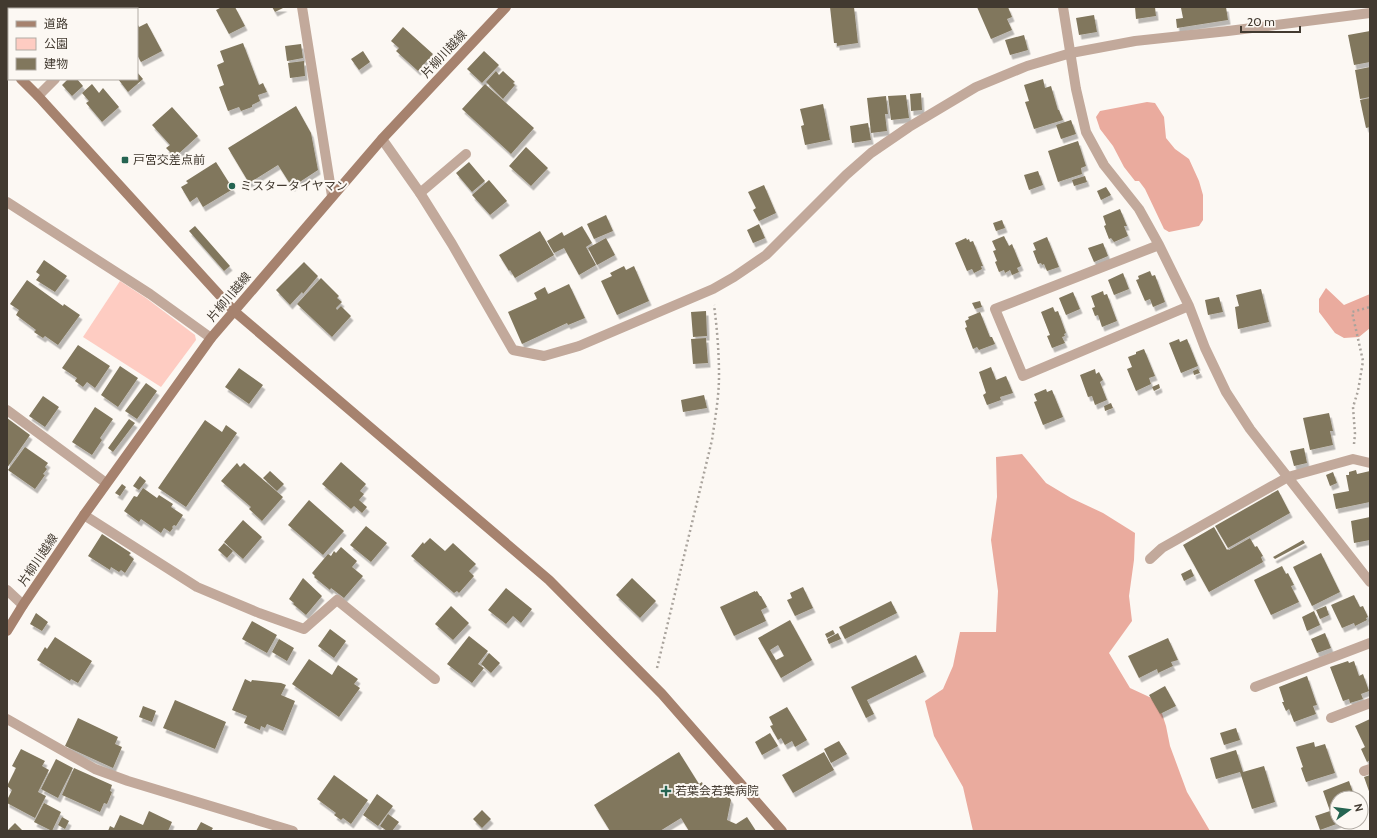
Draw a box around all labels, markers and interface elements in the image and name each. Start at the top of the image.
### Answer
legend [8,8,138,80]
scale bar [1241,8,1300,34]
text: 20 m [1247,14,1275,29]
text: 道路 [44,16,68,31]
street label: 片柳川越線 [418,27,470,81]
text: 公園 [44,36,68,51]
text: 建物 [44,56,68,71]
place label: 戸宮交差点前 [133,152,205,167]
marker: 戸宮交差点前 [120,155,130,165]
place label: ミスタータイヤマン [240,178,348,193]
marker: ミスタータイヤマン [227,181,237,191]
street label: 片柳川越線 [204,269,254,324]
street label: 片柳川越線 [15,531,61,589]
place label: 若葉会若葉病院 [675,783,759,798]
marker: 若葉会若葉病院 [660,785,672,797]
north arrow [1329,790,1369,830]
text: N [1351,802,1366,813]

